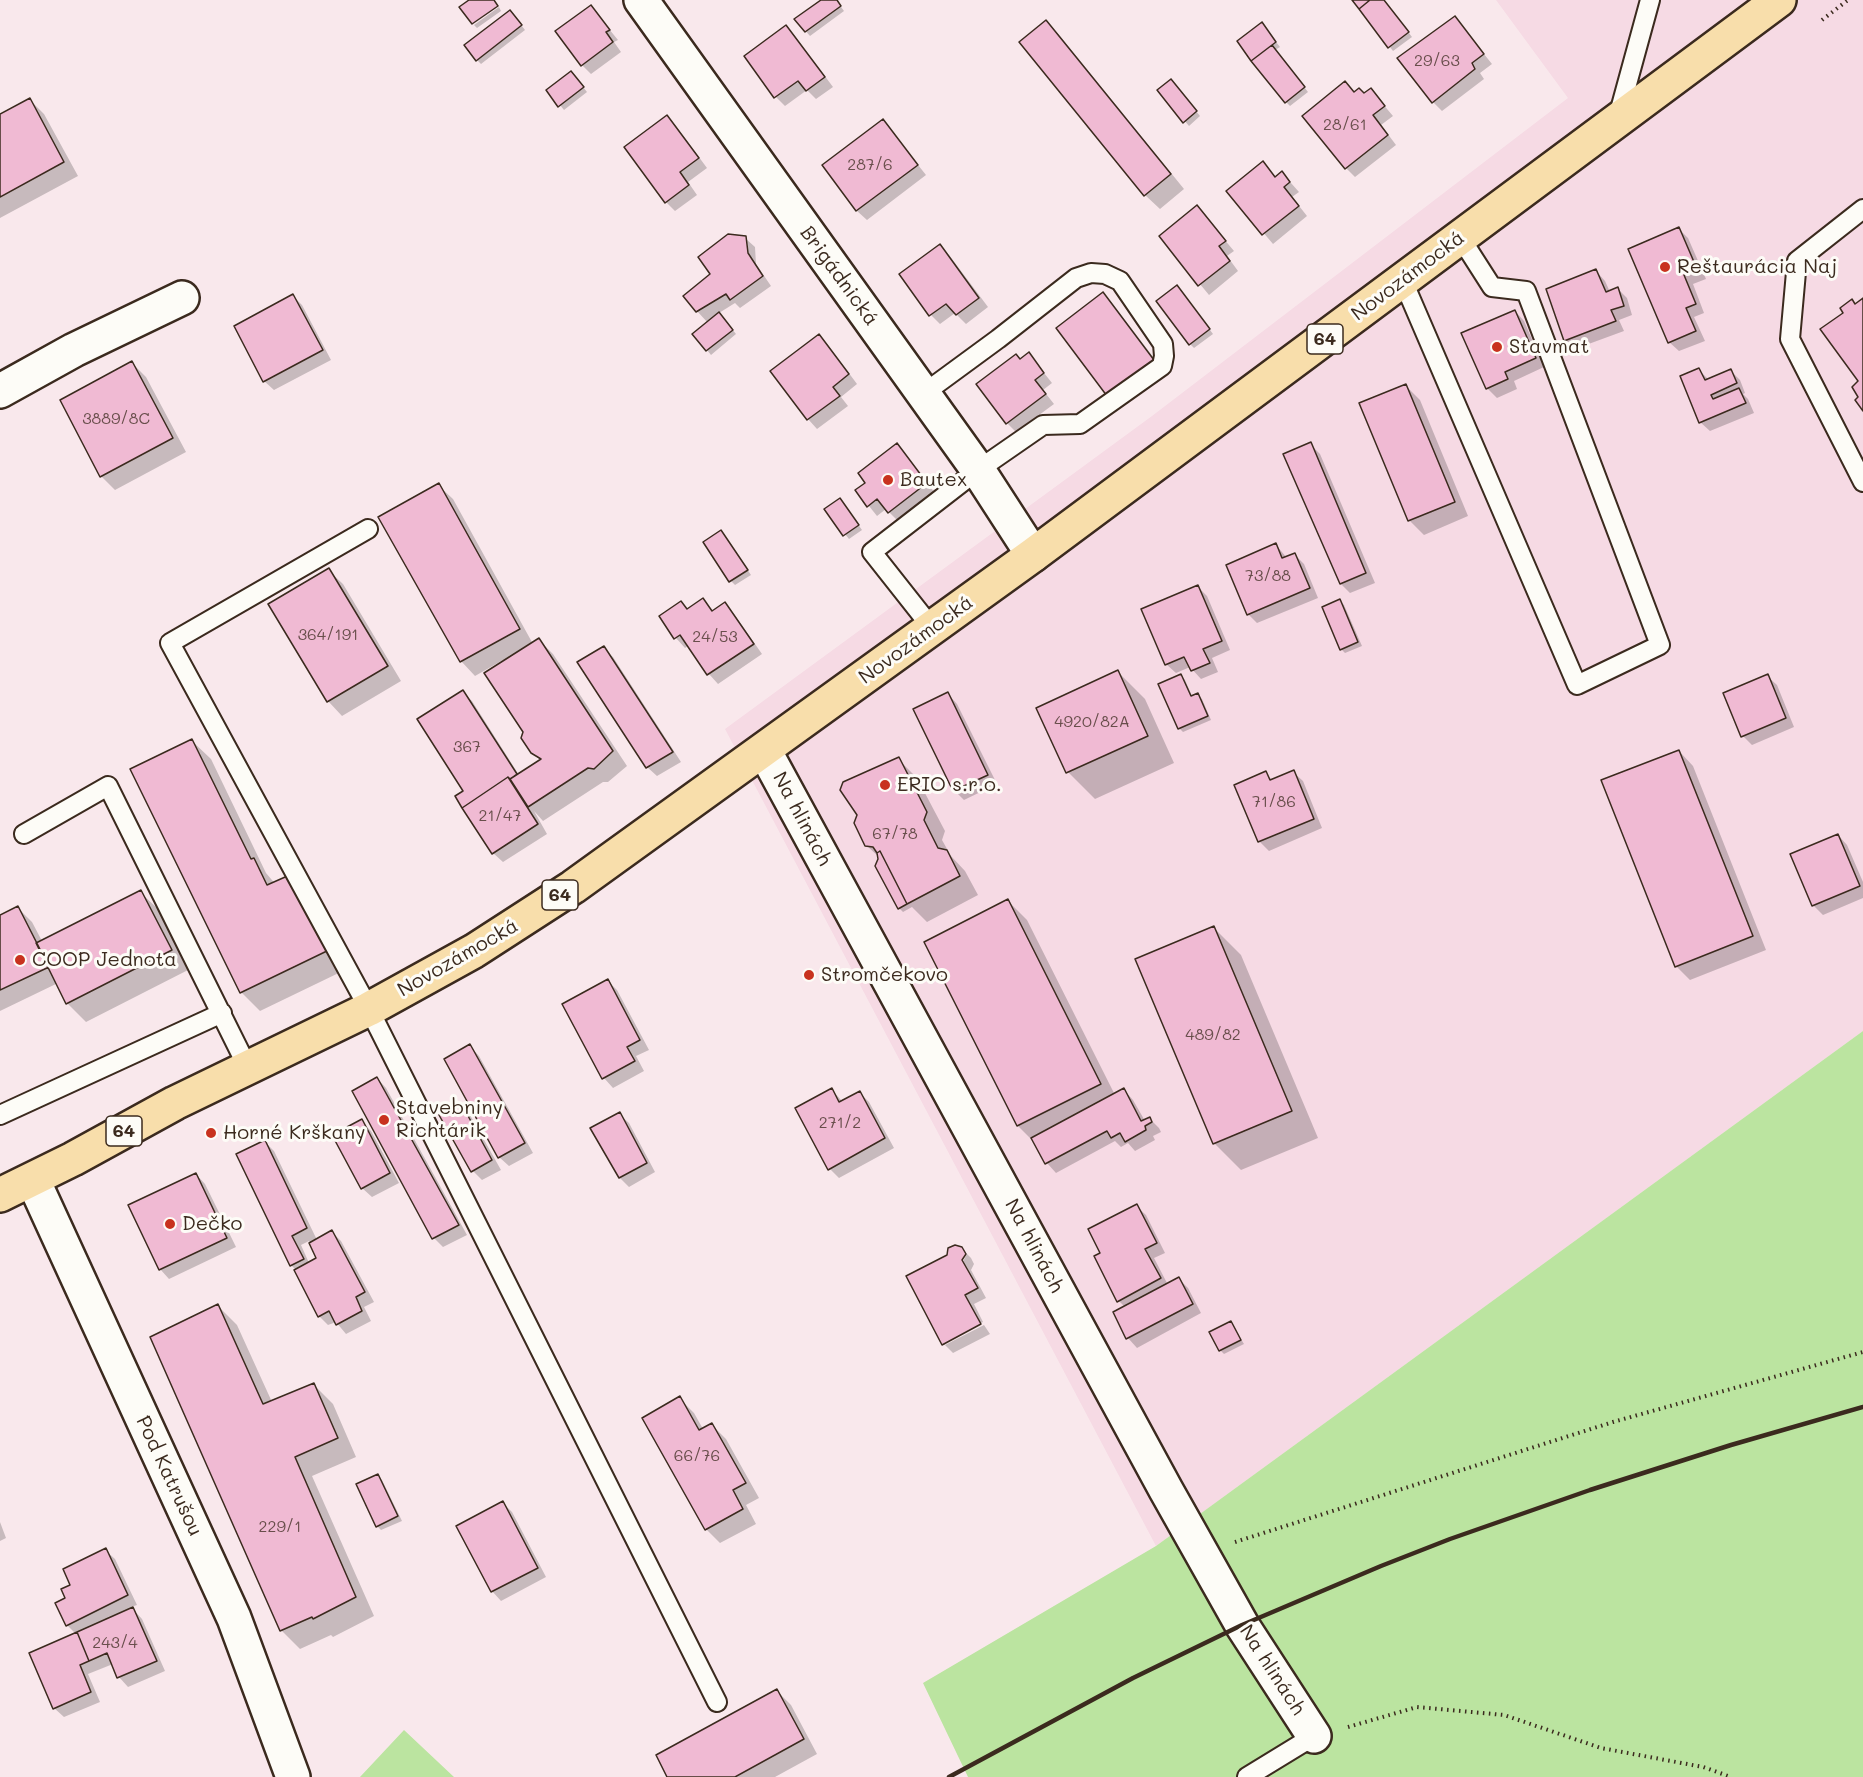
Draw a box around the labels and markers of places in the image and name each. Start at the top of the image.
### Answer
place label: Reštaurácia Naj [1677,255,1837,279]
marker: Reštaurácia Naj [1658,260,1672,274]
place label: Stavmat [1509,335,1589,359]
marker: Stavmat [1490,340,1504,354]
place label: Bautex [900,468,967,492]
marker: Bautex [881,473,895,487]
place label: ERIO s.r.o. [897,773,1002,797]
marker: ERIO s.r.o. [878,778,892,792]
place label: COOP Jednota [32,948,177,972]
marker: COOP Jednota [13,953,27,967]
place label: Stromčekovo [821,963,948,987]
marker: Stromčekovo [802,968,816,982]
place label: Stavebniny Richtárik [396,1096,503,1143]
marker: Stavebniny Richtárik [377,1113,391,1127]
place label: Horné Krškany [223,1121,366,1145]
marker: Horné Krškany [204,1126,218,1140]
place label: Dečko [182,1212,242,1236]
marker: Dečko [163,1217,177,1231]

